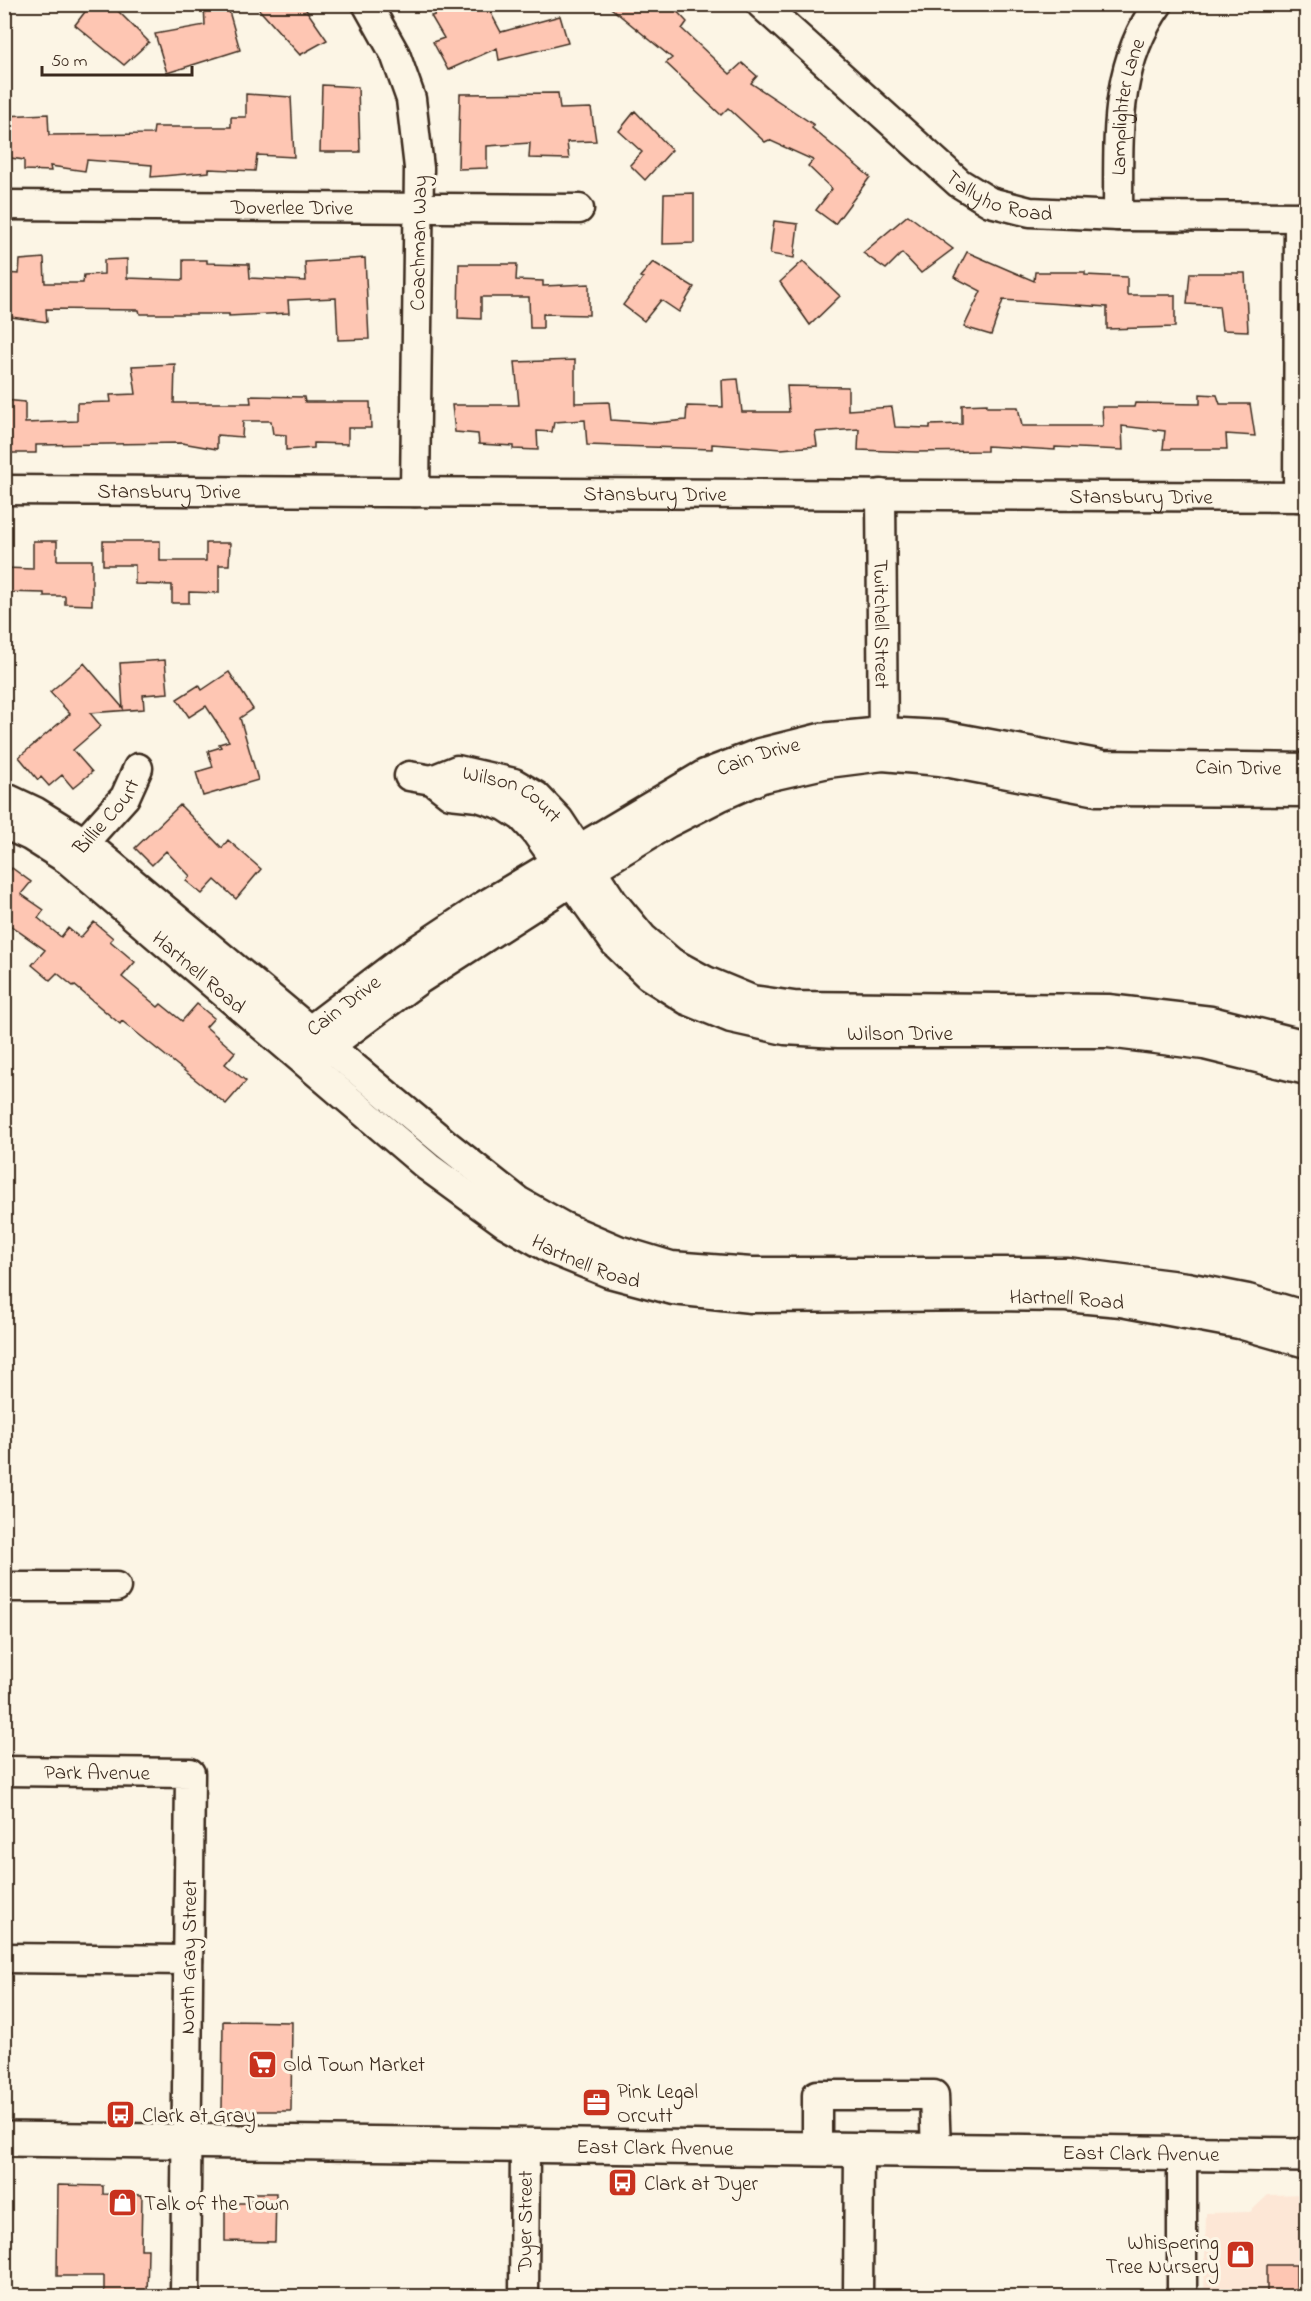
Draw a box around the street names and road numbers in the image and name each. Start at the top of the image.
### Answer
street label: Lamplighter Lane [1105,33,1154,176]
street label: Tallyho Road [937,164,1053,230]
street label: Coachman Way [404,175,438,311]
street label: Doverlee Drive [230,194,354,224]
street label: Stansbury Drive [97,478,241,510]
street label: Stansbury Drive [583,480,727,513]
street label: Stansbury Drive [1069,483,1213,515]
street label: Twitchell Street [865,559,896,689]
street label: Cain Drive [713,730,804,785]
street label: Cain Drive [1195,753,1282,785]
street label: Wilson Court [459,759,568,831]
street label: Billie Court [66,774,148,863]
street label: Hartnell Road [144,925,251,1022]
street label: Cain Drive [301,968,388,1045]
street label: Wilson Drive [847,1020,953,1050]
street label: Hartnell Road [525,1228,643,1298]
street label: Hartnell Road [1009,1283,1125,1319]
street label: Park Avenue [44,1758,151,1790]
street label: North Gray Street [174,1879,208,2035]
street label: East Clark Avenue [576,2133,734,2165]
street label: East Clark Avenue [1062,2139,1220,2171]
street label: Dyer Street [511,2170,543,2273]

